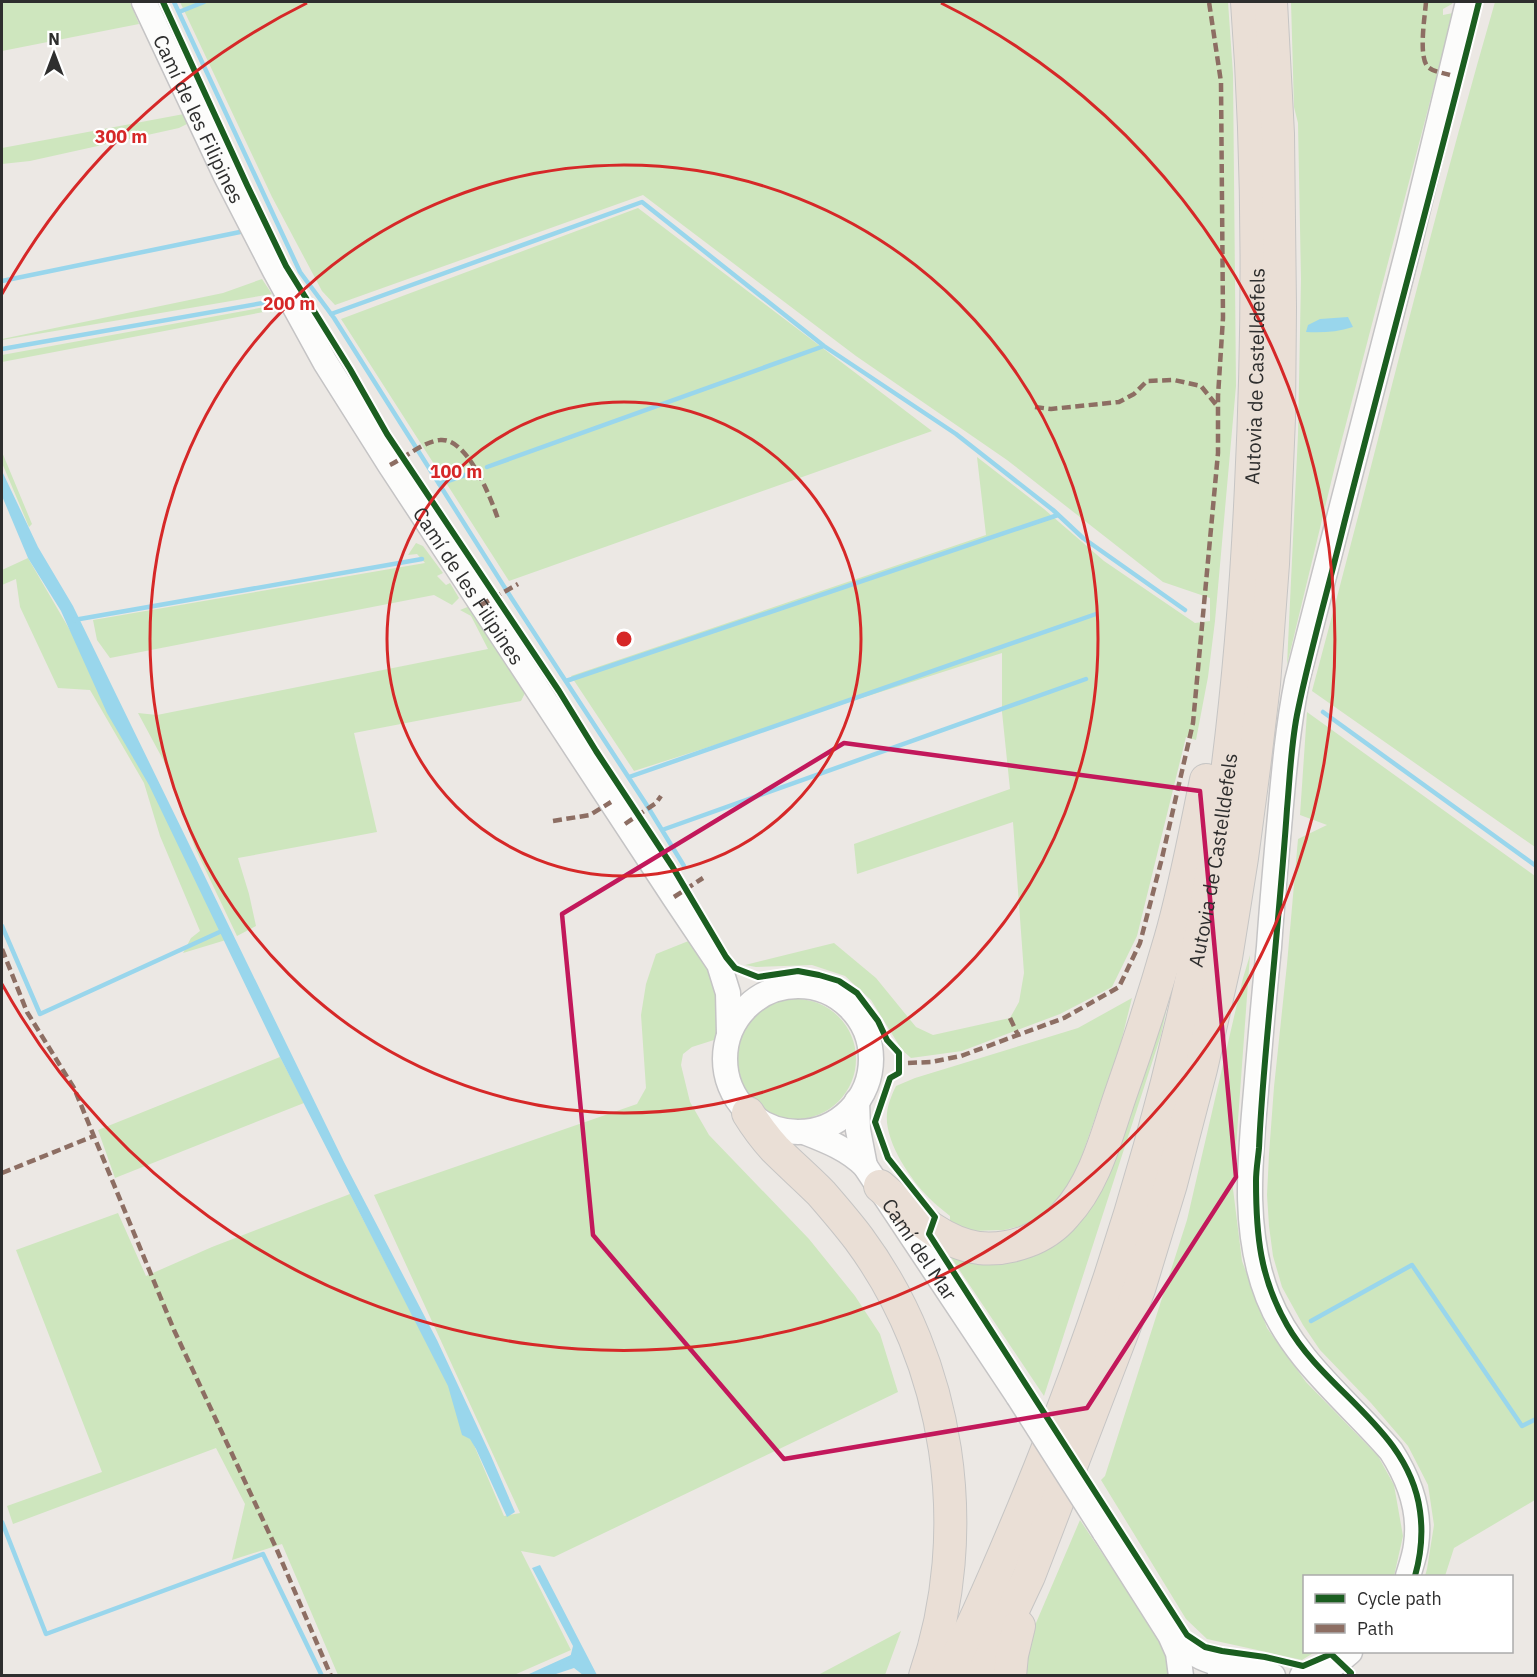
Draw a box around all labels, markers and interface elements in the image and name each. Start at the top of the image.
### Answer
north arrow [24,24,84,84]
text: N [48,29,60,49]
street label: Camí de les Filipines [148,30,251,208]
text: 300 m [95,125,147,148]
street label: Autovia de Castelldefels [1238,268,1270,485]
text: 200 m [263,292,315,315]
text: 100 m [430,460,482,483]
street label: Camí de les Filipines [407,501,531,670]
centre of rings [614,629,634,649]
street label: Autovia de Castelldefels [1181,751,1243,969]
street label: Camí del Mar [876,1193,964,1305]
legend [1303,1575,1513,1653]
text: Cycle path [1357,1587,1442,1610]
text: Path [1357,1617,1394,1640]

